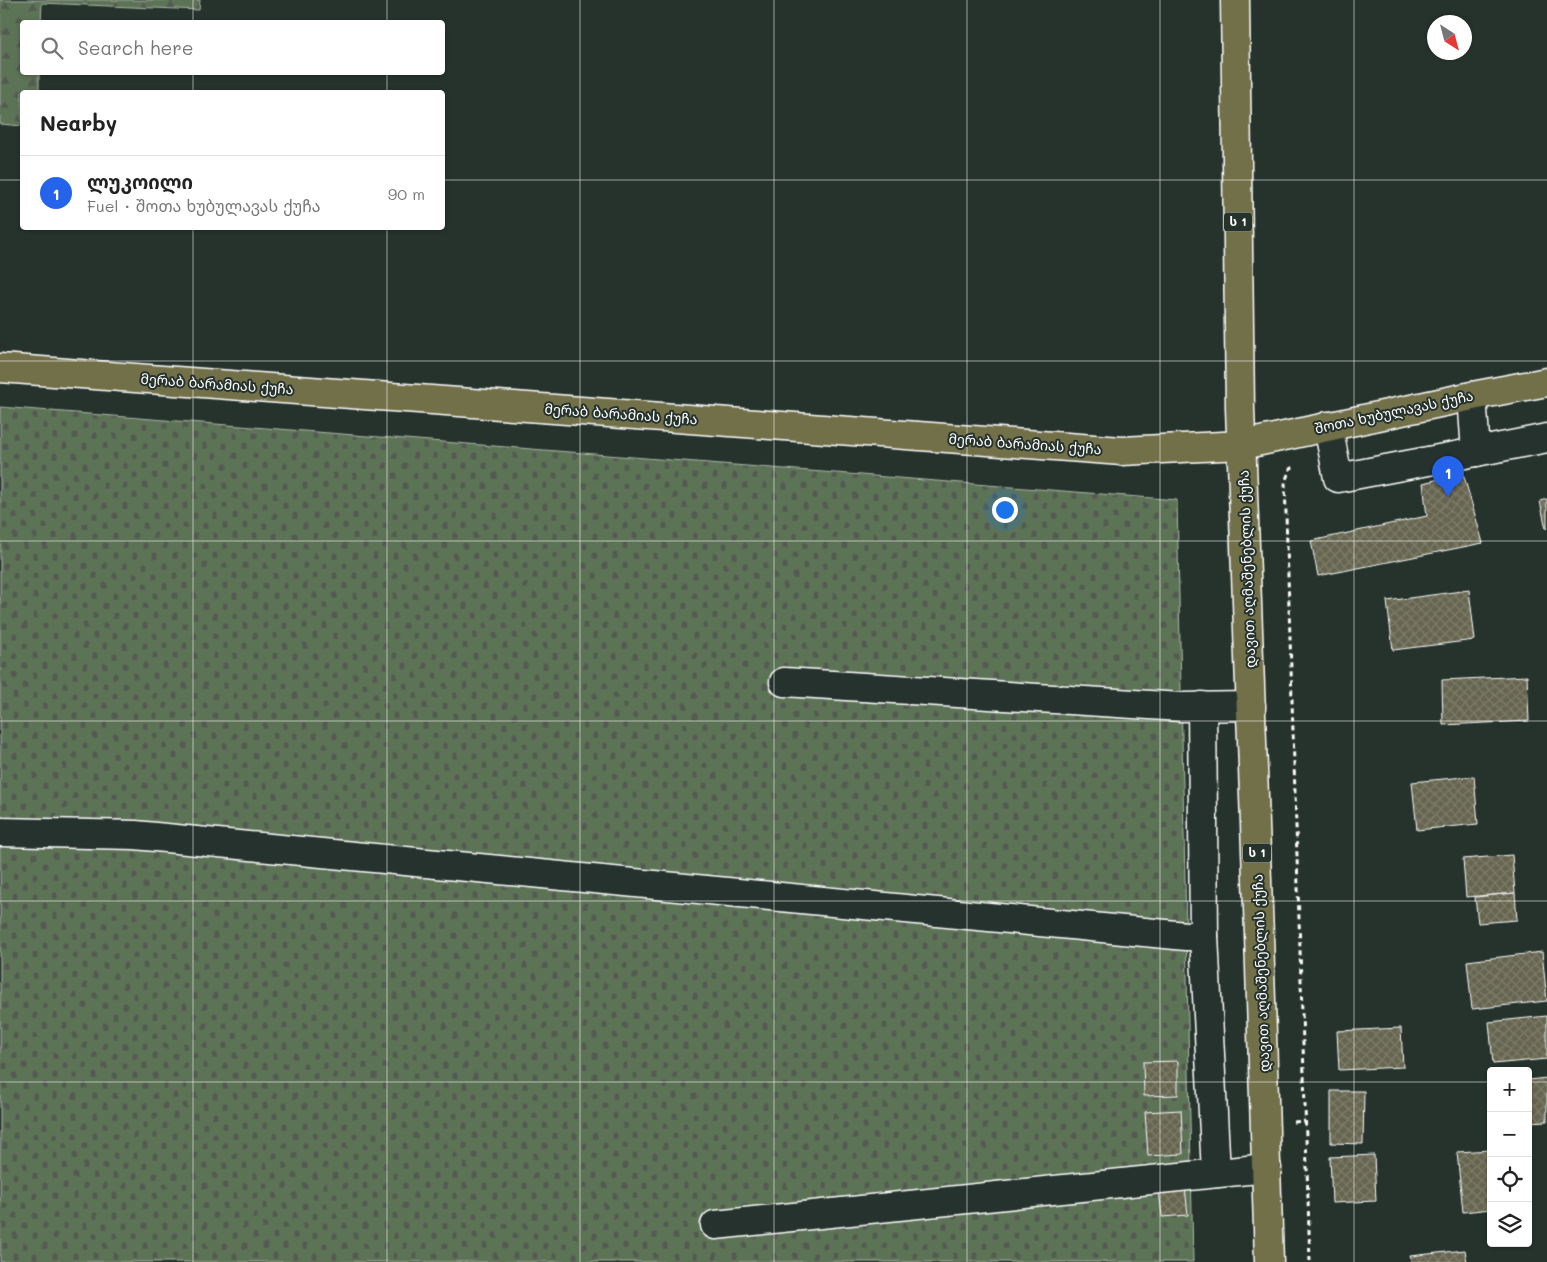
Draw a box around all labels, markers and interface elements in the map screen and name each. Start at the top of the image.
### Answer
north arrow [1427,15,1472,60]
search box [20,20,445,75]
icon: search [38,34,66,62]
text: Search here [78,35,194,60]
text: Nearby [40,109,117,136]
text: ლუკოილი [87,169,193,194]
text: 1 [52,183,60,204]
text: 90 m [388,183,425,204]
text: Fuel · შოთა ხუბულავას ქუჩა [87,195,321,216]
road number: ს 1 [1224,212,1252,232]
street label: მერაბ ბარამიას ქუჩა [140,369,294,398]
street label: შოთა ხუბულავას ქუჩა [1313,385,1475,438]
street label: მერაბ ბარამიას ქუჩა [544,399,698,428]
street label: მერაბ ბარამიას ქუჩა [948,429,1102,458]
pin: 1 [1432,456,1464,497]
street label: დავით აღმაშენებლის ქუჩა [1234,470,1259,668]
your location [992,497,1018,523]
road number: ს 1 [1243,844,1271,862]
street label: დავით აღმაშენებლის ქუჩა [1248,874,1273,1072]
map controls [1487,1067,1532,1247]
button: + [1487,1067,1532,1112]
button: − [1487,1112,1532,1157]
button: locate [1487,1157,1532,1202]
button: layers [1487,1202,1532,1247]

